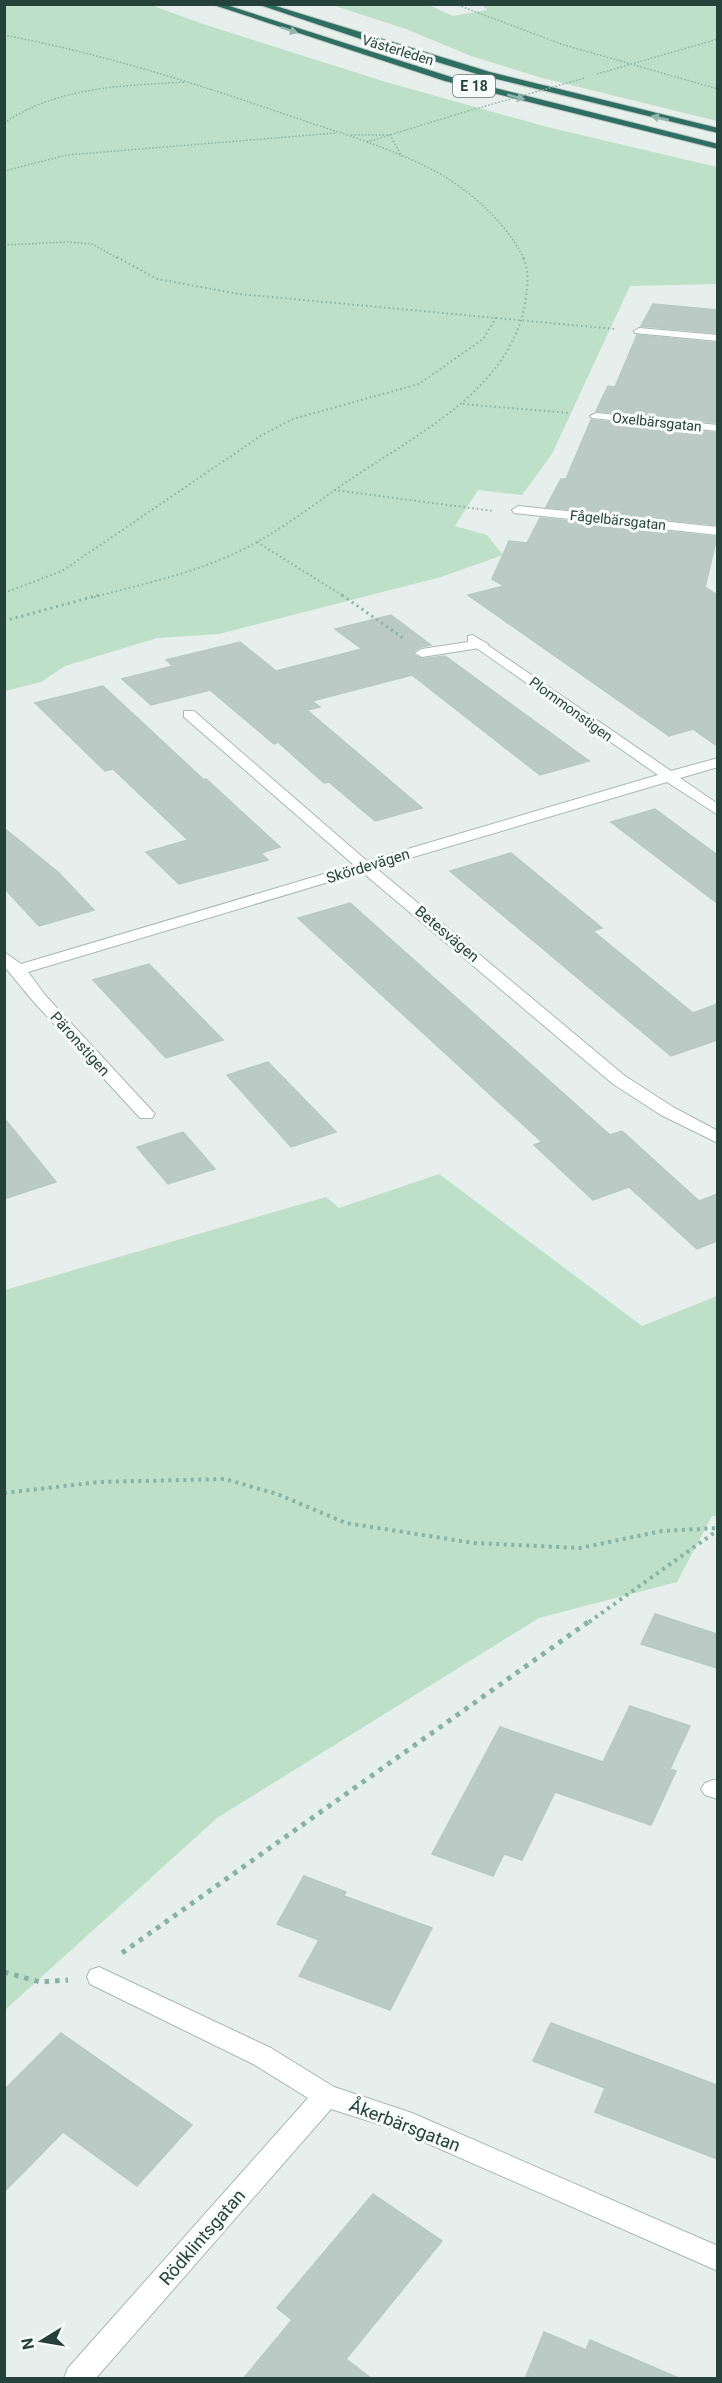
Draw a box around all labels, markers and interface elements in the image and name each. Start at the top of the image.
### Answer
one-way arrow [280,25,298,35]
street label: Västerleden [360,32,436,68]
road number: E 18 [453,75,495,97]
one-way arrow [507,93,525,103]
one-way arrow [651,113,670,123]
street label: Oxelbärsgatan [611,409,703,435]
street label: Fågelbärsgatan [569,507,667,533]
street label: Plommonstigen [526,674,616,744]
street label: Skördevägen [324,845,412,887]
street label: Betesvägen [411,902,483,966]
street label: Päronstigen [46,1008,114,1080]
street label: Åkerbärsgatan [347,2093,464,2156]
street label: Rödklintsgatan [155,2185,249,2289]
north arrow [12,2311,72,2371]
text: N [17,2336,38,2351]

